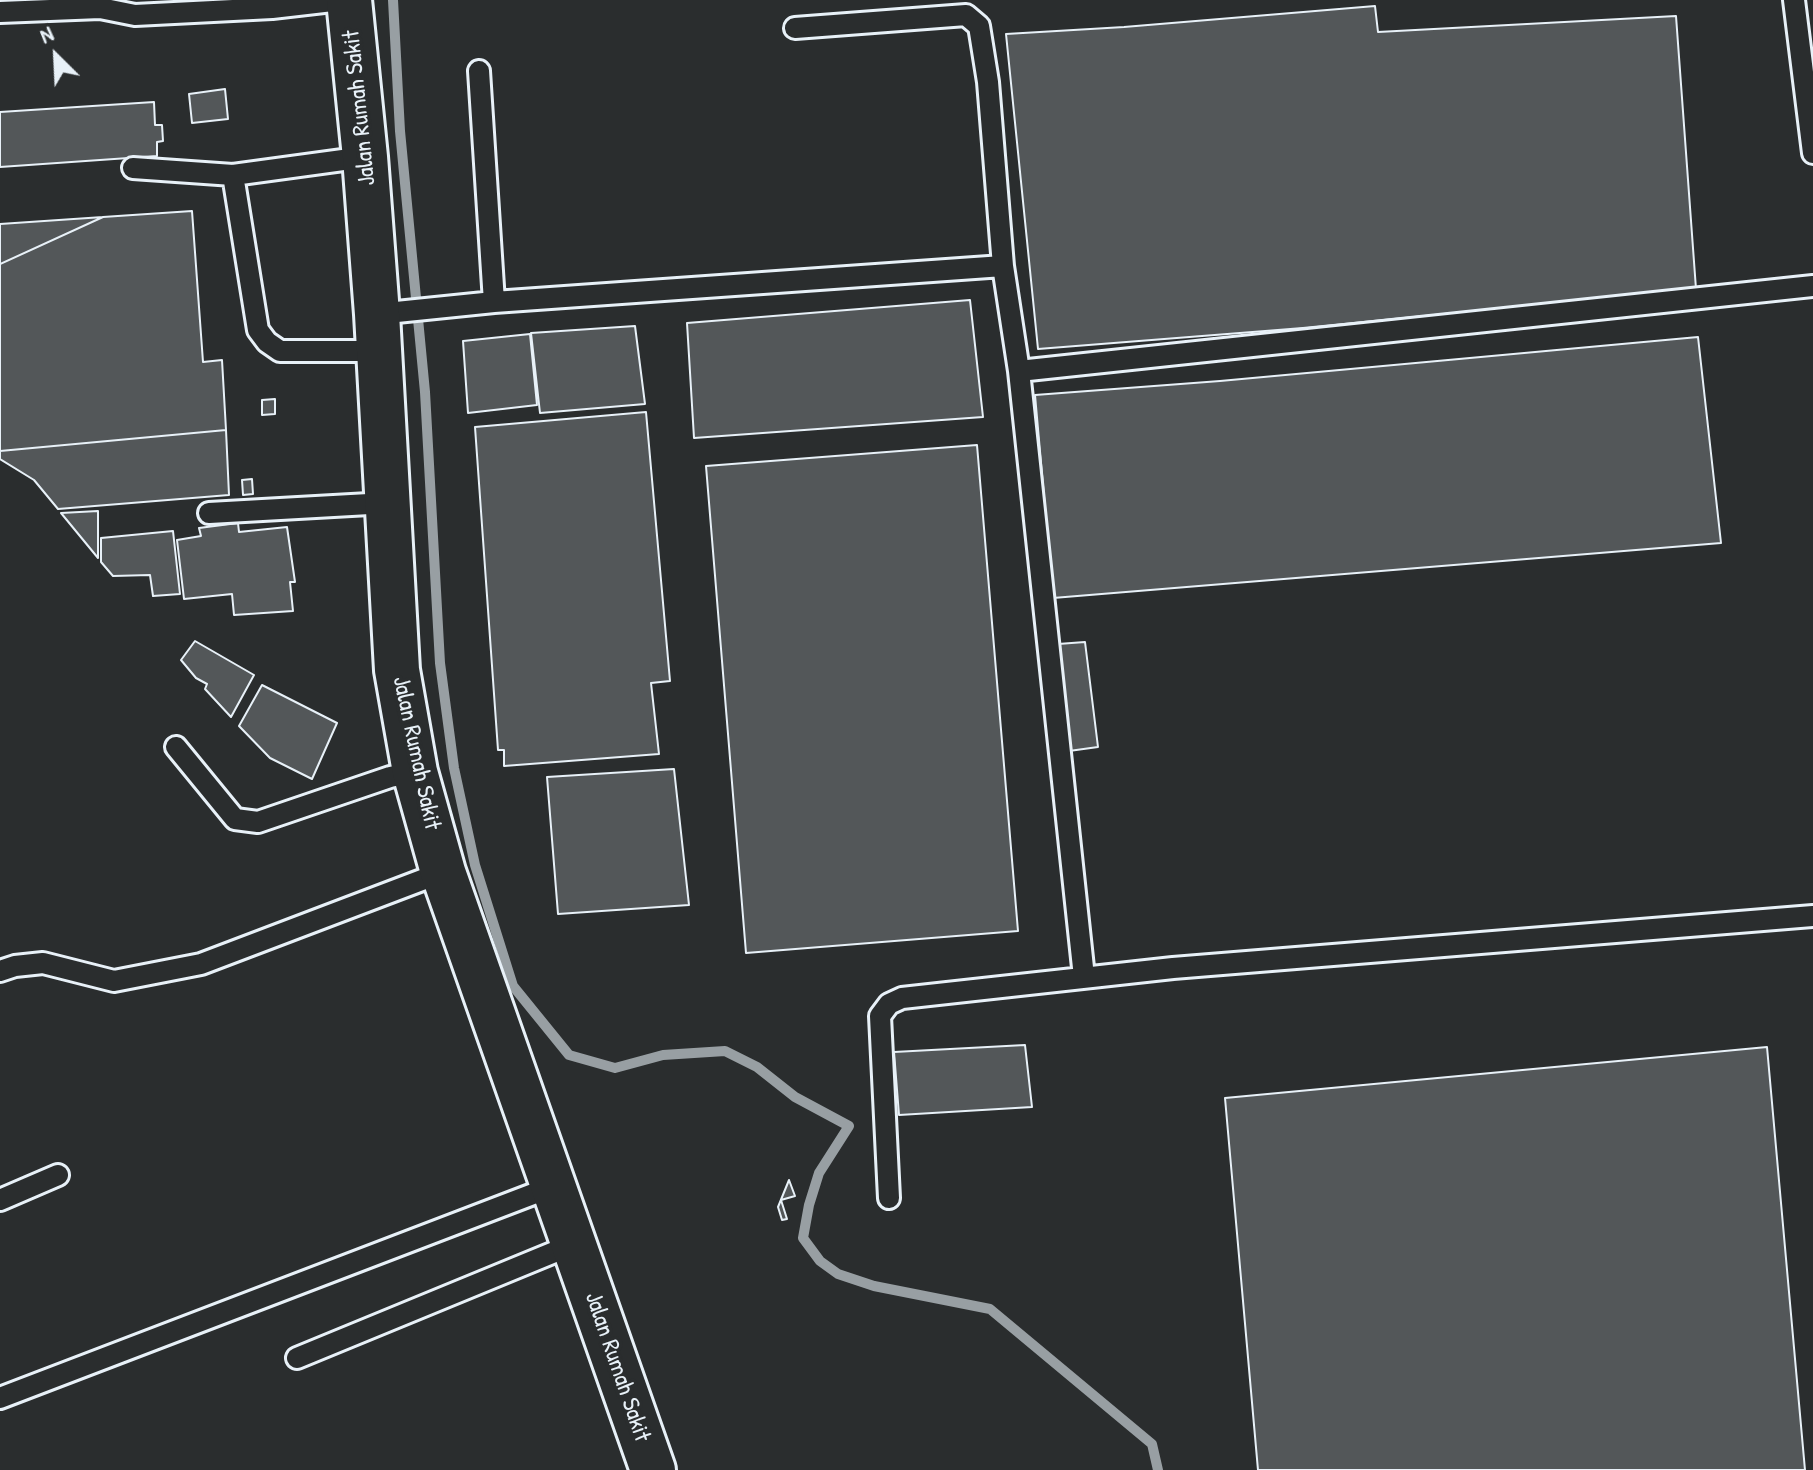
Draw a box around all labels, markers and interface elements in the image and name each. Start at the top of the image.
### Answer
north arrow [16,16,96,96]
text: N [35,18,58,50]
street label: Jalan Rumah Sakit [338,29,382,187]
street label: Jalan Rumah Sakit [386,674,446,832]
street label: Jalan Rumah Sakit [578,1288,656,1446]

